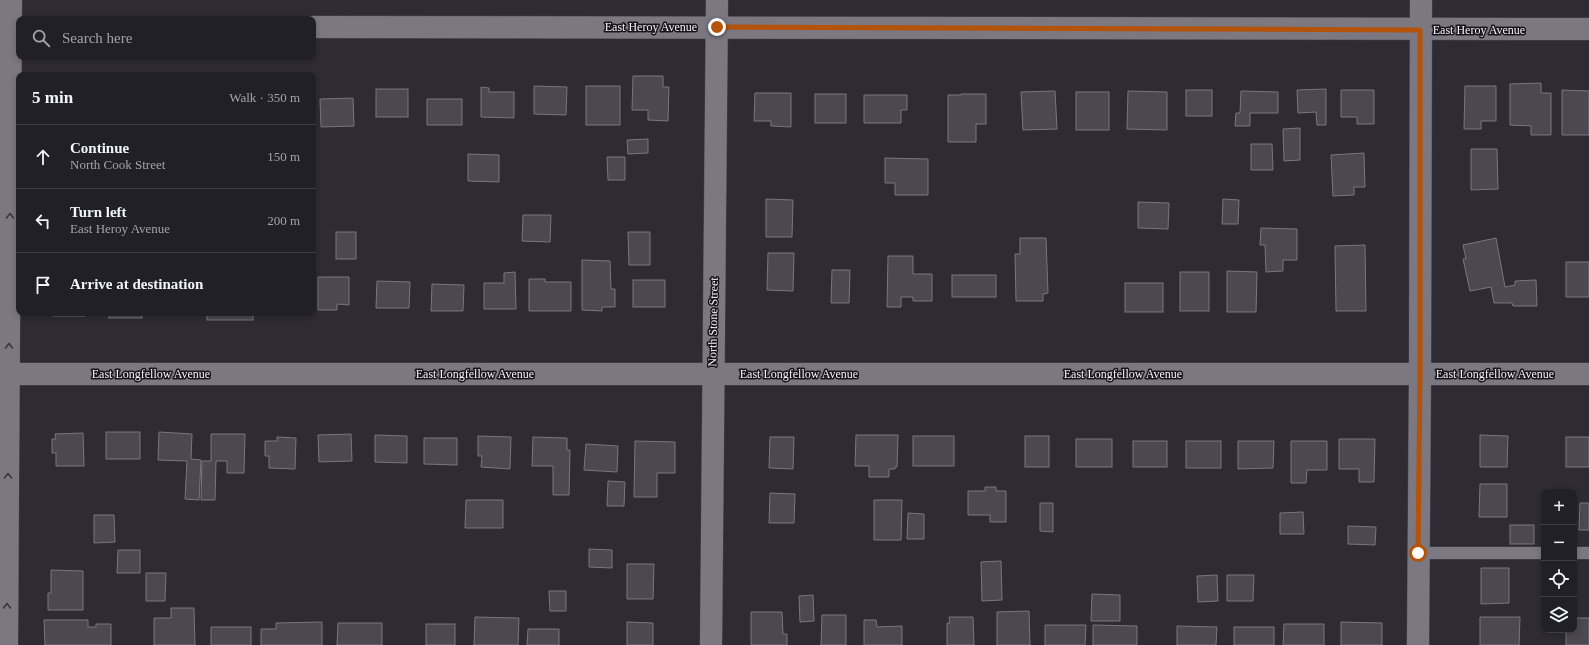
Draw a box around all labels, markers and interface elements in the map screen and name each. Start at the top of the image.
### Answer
search box [16,16,316,60]
route end [708,18,726,36]
street label: East Heroy Avenue [605,20,697,34]
street label: East Heroy Avenue [1433,23,1525,37]
icon: search [30,27,52,49]
text: Search here [62,30,132,46]
text: 5 min [32,88,73,107]
text: Walk · 350 m [229,90,300,105]
text: Continue [70,140,129,156]
icon: ahead [32,146,54,168]
text: 150 m [267,149,300,164]
text: North Cook Street [70,157,165,172]
text: Turn left [70,204,127,220]
icon: left [32,210,54,232]
one-way arrow [5,213,14,219]
text: 200 m [267,213,300,228]
text: East Heroy Avenue [70,221,170,236]
icon: arrive [32,274,54,296]
text: Arrive at destination [70,276,203,292]
street label: North Stone Street [705,277,721,367]
one-way arrow [5,343,13,349]
street label: East Longfellow Avenue [92,367,210,381]
street label: East Longfellow Avenue [416,367,534,381]
street label: East Longfellow Avenue [740,367,858,381]
street label: East Longfellow Avenue [1064,367,1182,381]
street label: East Longfellow Avenue [1436,367,1554,381]
one-way arrow [4,473,12,479]
map controls [1541,489,1577,633]
button: + [1541,489,1577,525]
button: − [1541,525,1577,561]
route start [1409,544,1427,562]
button: locate [1541,561,1577,597]
button: layers [1541,597,1577,633]
one-way arrow [3,603,11,609]

